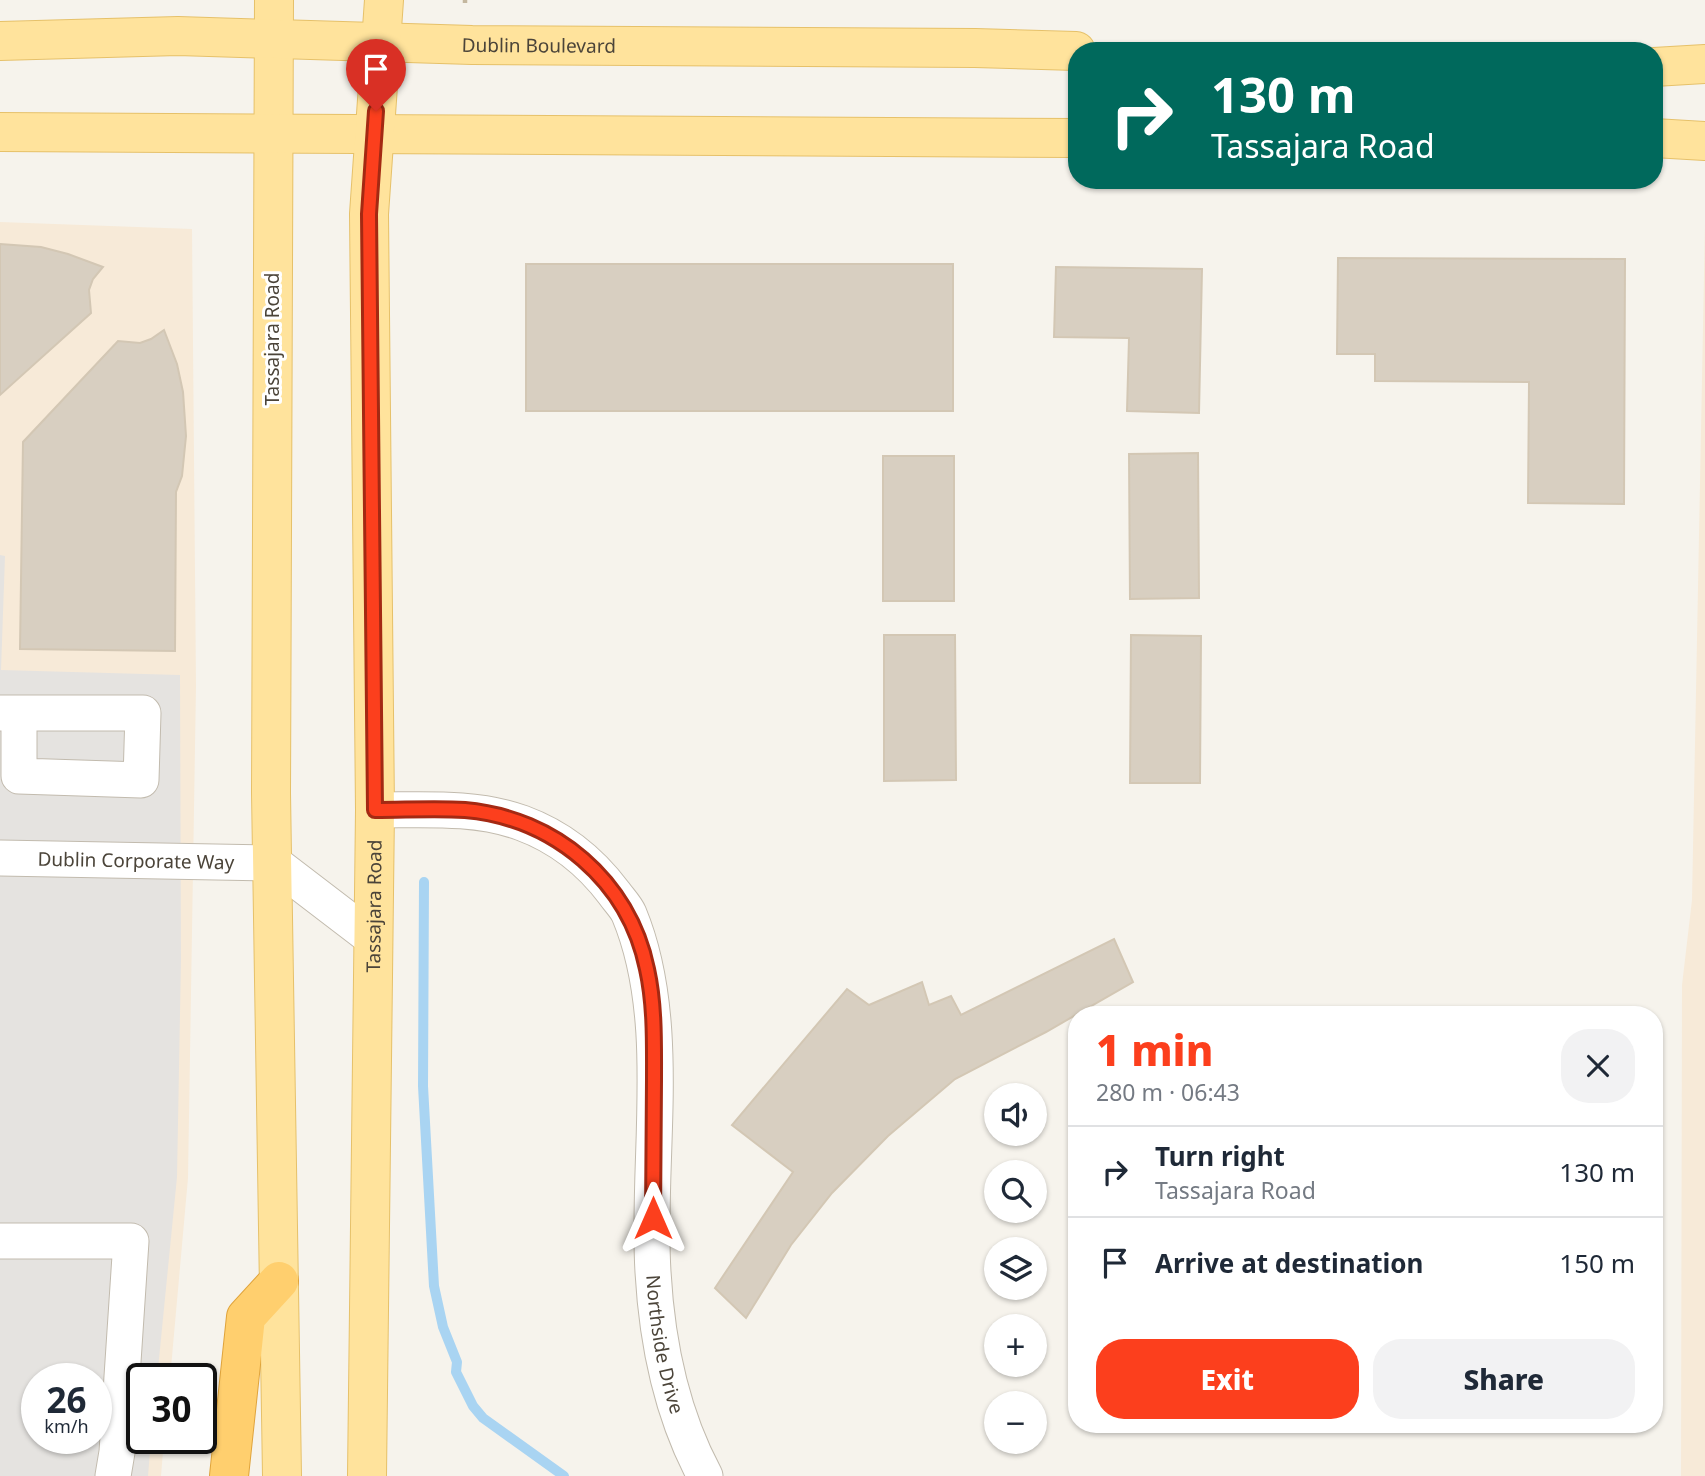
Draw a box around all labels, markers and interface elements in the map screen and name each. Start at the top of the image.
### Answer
street label: Dublin Boulevard [461,32,616,59]
pin [346,39,406,111]
icon: arrive [357,50,395,88]
text: 130 m [1211,61,1356,127]
icon: right [1096,70,1187,161]
text: Tassajara Road [1211,124,1435,167]
street label: Tassajara Road [259,273,285,405]
street label: Tassajara Road [360,839,388,973]
street label: Dublin Corporate Way [37,846,235,875]
text: 1 min [1096,1021,1213,1078]
button: close [1561,1029,1635,1103]
text: 280 m · 06:43 [1096,1076,1240,1108]
map controls [984,1083,1047,1454]
button: sound [984,1083,1047,1146]
text: Turn right [1155,1138,1285,1174]
icon: right [1096,1153,1134,1191]
text: 130 m [1559,1154,1635,1190]
button: search [984,1160,1047,1223]
text: Tassajara Road [1155,1174,1316,1206]
position arrow [616,1181,690,1255]
button: layers [984,1237,1047,1300]
icon: arrive [1096,1244,1134,1282]
text: Arrive at destination [1155,1245,1424,1281]
text: 150 m [1559,1245,1635,1281]
street label: Northside Drive [640,1274,690,1417]
button: + [984,1314,1047,1377]
button: Exit [1096,1339,1359,1419]
button: Share [1373,1339,1635,1419]
speed limit sign: 30 [126,1363,217,1454]
text: 26 [46,1376,87,1423]
button: − [984,1391,1047,1454]
text: km/h [44,1414,89,1438]

